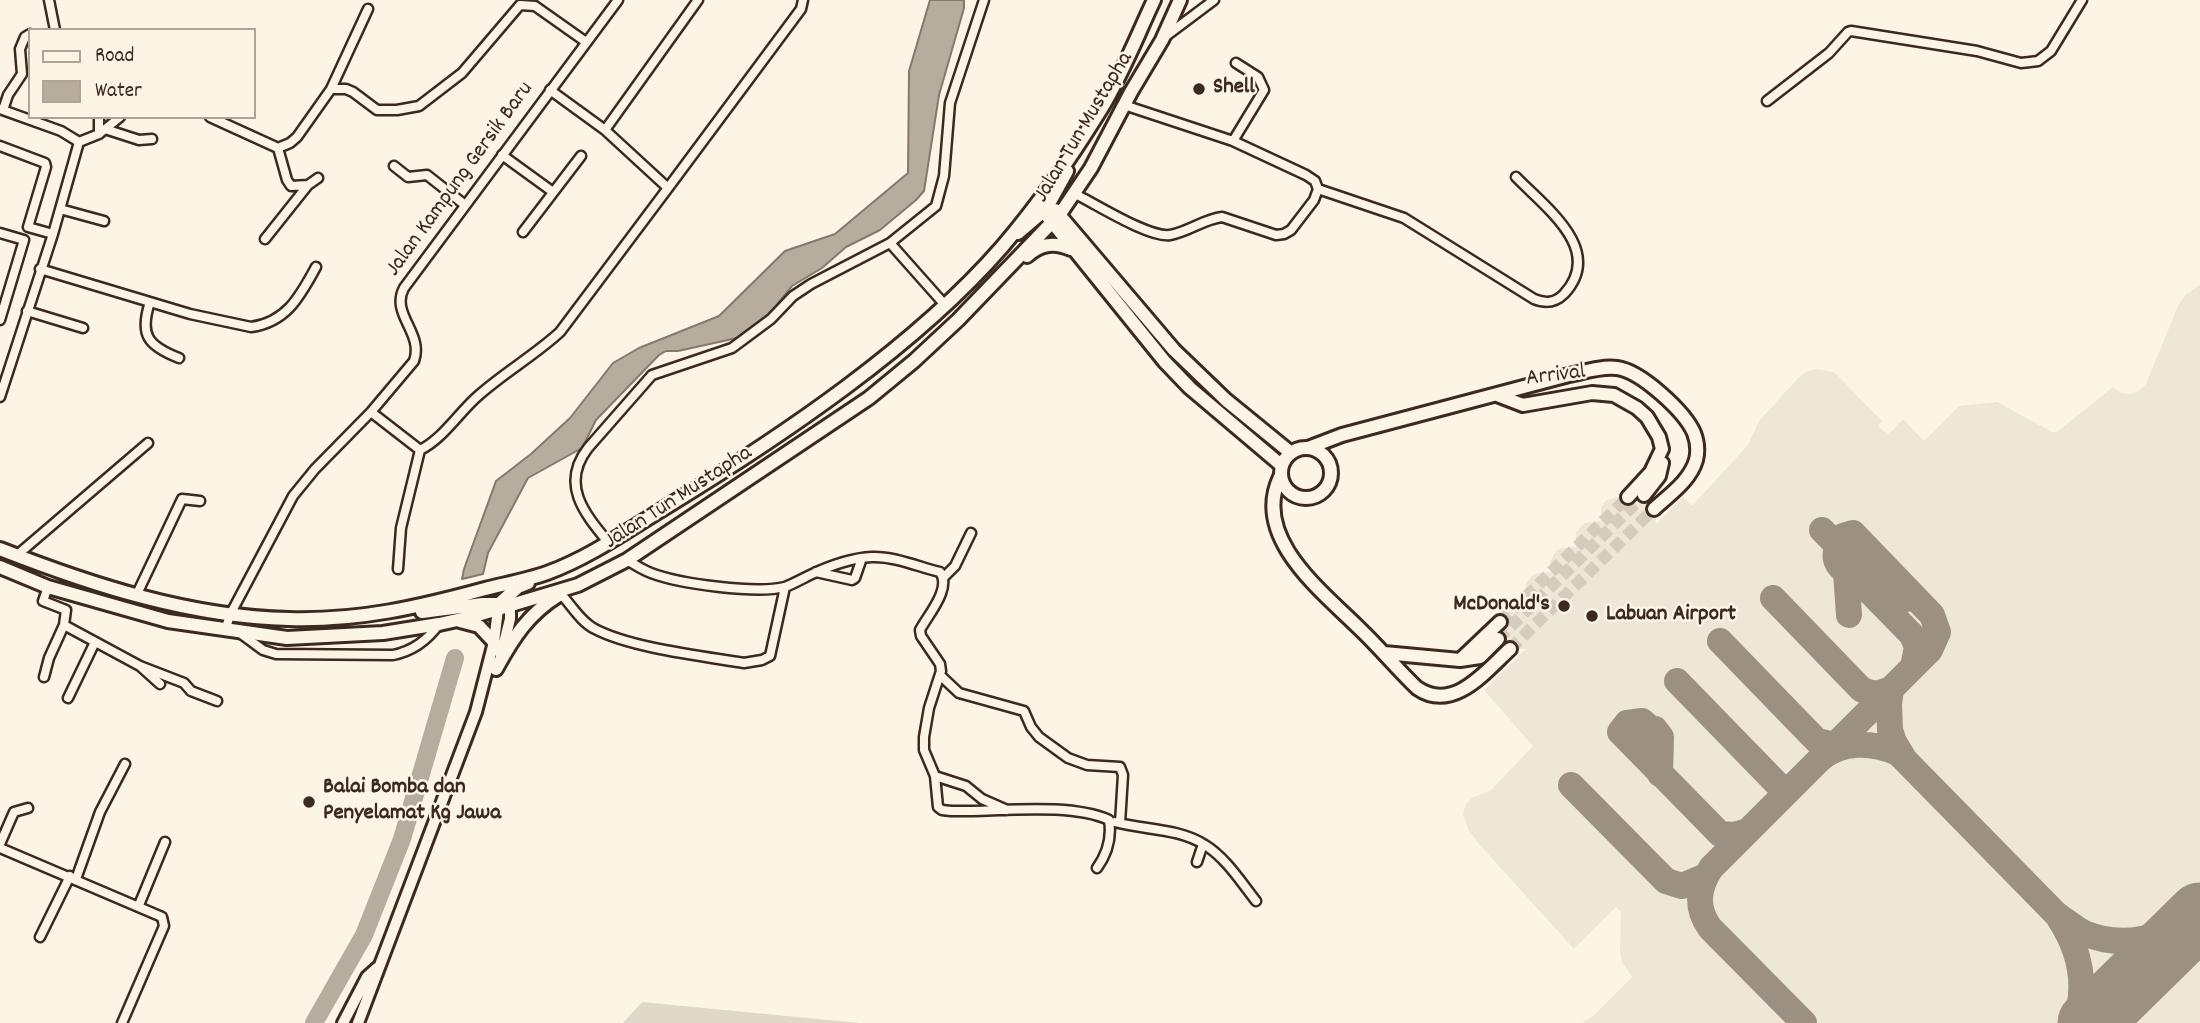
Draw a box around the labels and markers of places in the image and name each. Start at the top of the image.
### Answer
place label: Shell [1213,75,1255,103]
marker: Shell [1191,81,1207,97]
place label: McDonald's [1453,592,1550,620]
marker: McDonald's [1556,598,1572,614]
place label: Labuan Airport [1606,602,1736,630]
marker: Labuan Airport [1584,608,1600,624]
place label: Balai Bomba dan Penyelamat Kg Jawa [323,775,501,829]
marker: Balai Bomba dan Penyelamat Kg Jawa [301,794,317,810]

